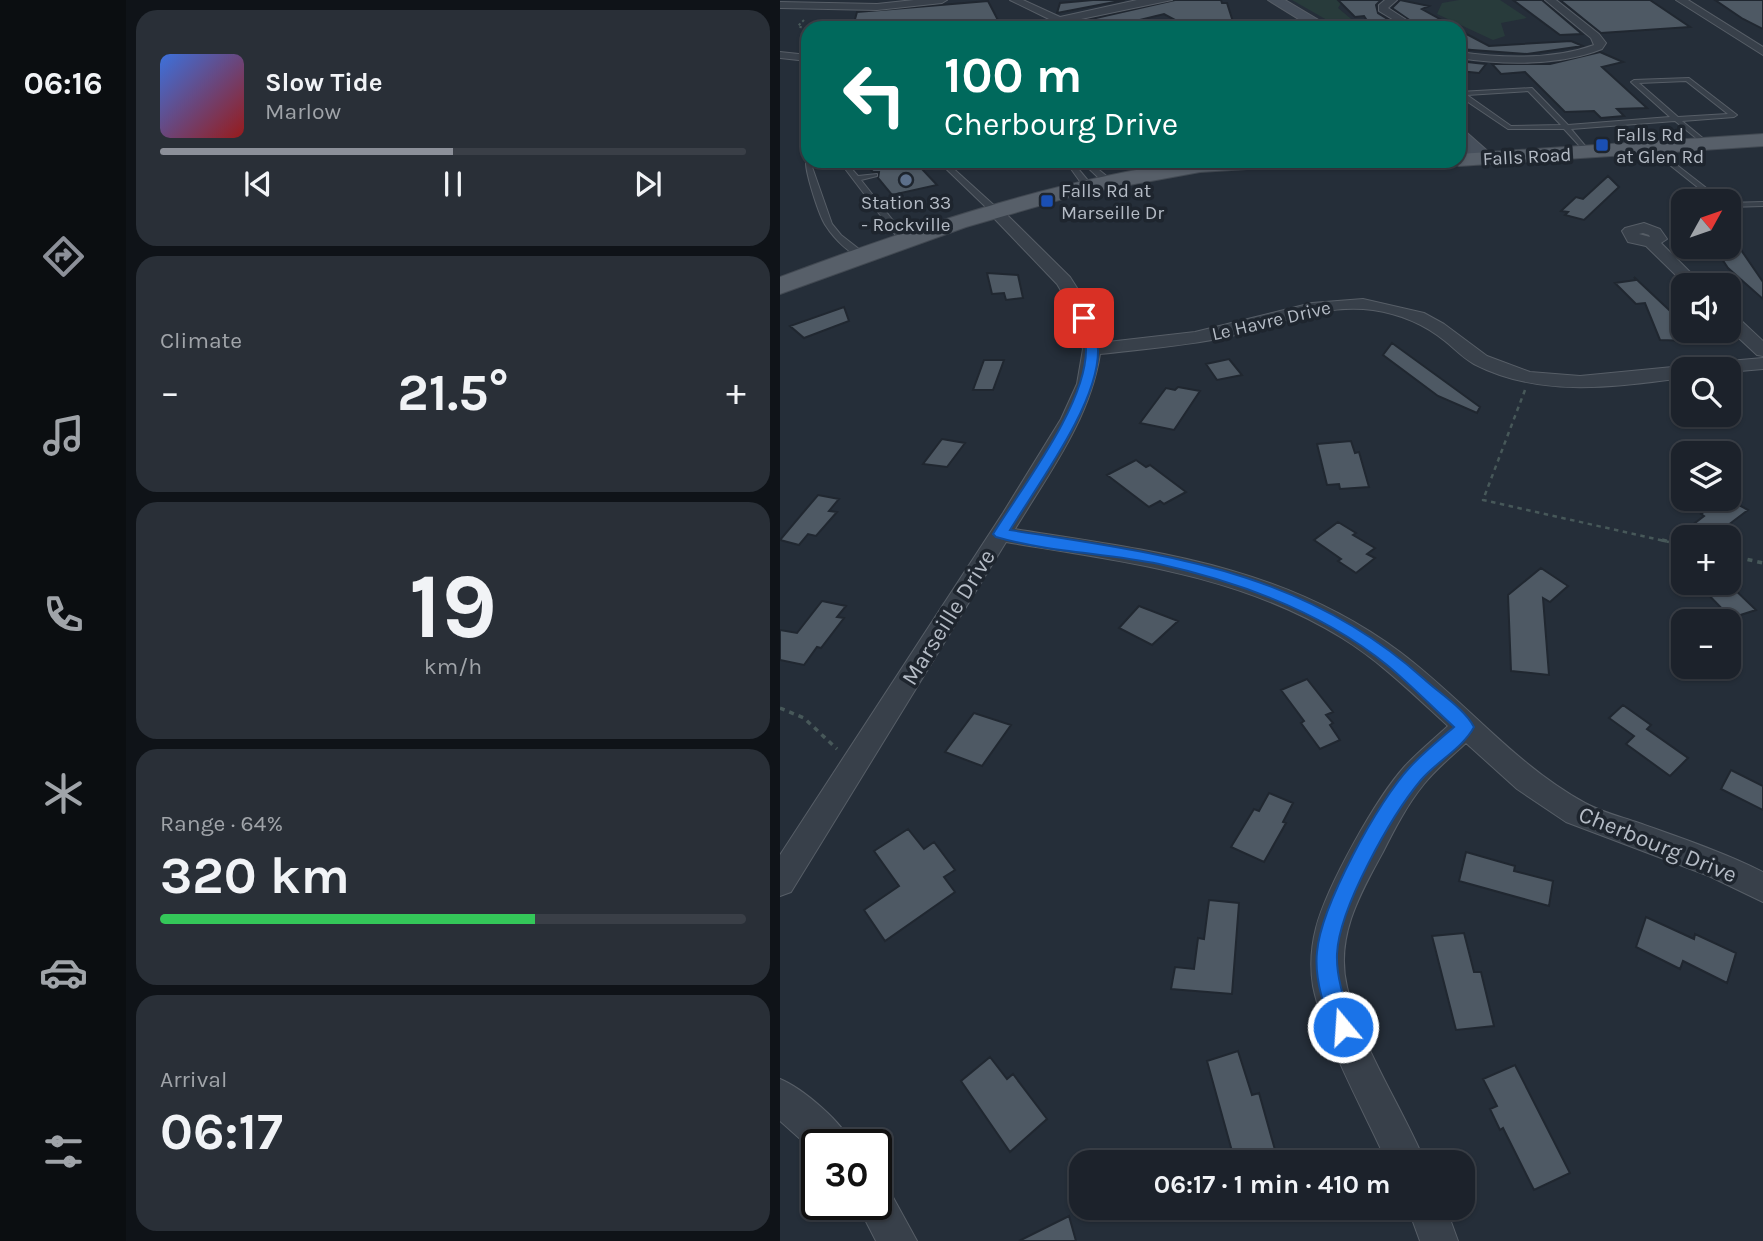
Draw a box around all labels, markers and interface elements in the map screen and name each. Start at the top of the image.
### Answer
text: 100 m [944,47,1082,104]
icon: left [829,49,920,140]
text: 06:16 [23,65,103,102]
text: Slow Tide [265,67,383,98]
text: Marlow [265,98,341,125]
text: Cherbourg Drive [944,106,1178,143]
place label: Falls Rd at Glen Rd [1616,124,1704,168]
marker: Falls Rd at Glen Rd [1594,137,1610,153]
street label: Falls Road [1482,144,1572,170]
icon: previous [239,165,277,203]
icon: pause [434,165,472,203]
icon: next [629,165,667,203]
marker: Station 33 - Rockville [898,172,914,188]
place label: Falls Rd at Marseille Dr [1061,180,1164,224]
north arrow [1671,189,1741,259]
map controls [1671,189,1741,679]
place label: Station 33 - Rockville [861,192,951,236]
marker: Falls Rd at Marseille Dr [1039,193,1055,209]
icon: directions [39,232,88,281]
button: sound [1671,273,1741,343]
pin [1054,288,1114,348]
street label: Le Havre Drive [1210,297,1333,345]
icon: arrive [1065,299,1103,337]
text: Climate [160,327,242,354]
button: search [1671,357,1741,427]
text: 21.5° [397,362,509,423]
text: − [160,370,180,415]
text: + [726,370,746,415]
icon: music [39,411,88,460]
button: layers [1671,441,1741,511]
button: + [1671,525,1741,595]
street label: Marseille Drive [896,544,1001,690]
text: 19 [409,554,497,660]
icon: phone [39,590,88,639]
button: − [1671,609,1741,679]
text: km/h [424,653,482,680]
icon: climate [39,769,88,818]
street label: Cherbourg Drive [1575,800,1741,889]
text: Range · 64% [160,810,283,837]
text: 320 km [160,845,350,906]
icon: car [39,948,88,997]
position arrow [1306,990,1380,1064]
text: Arrival [160,1066,227,1093]
text: 06:17 [160,1101,283,1162]
icon: filters [39,1127,88,1176]
speed limit sign: 30 [801,1129,892,1220]
text: 06:17 · 1 min · 410 m [1154,1169,1390,1200]

